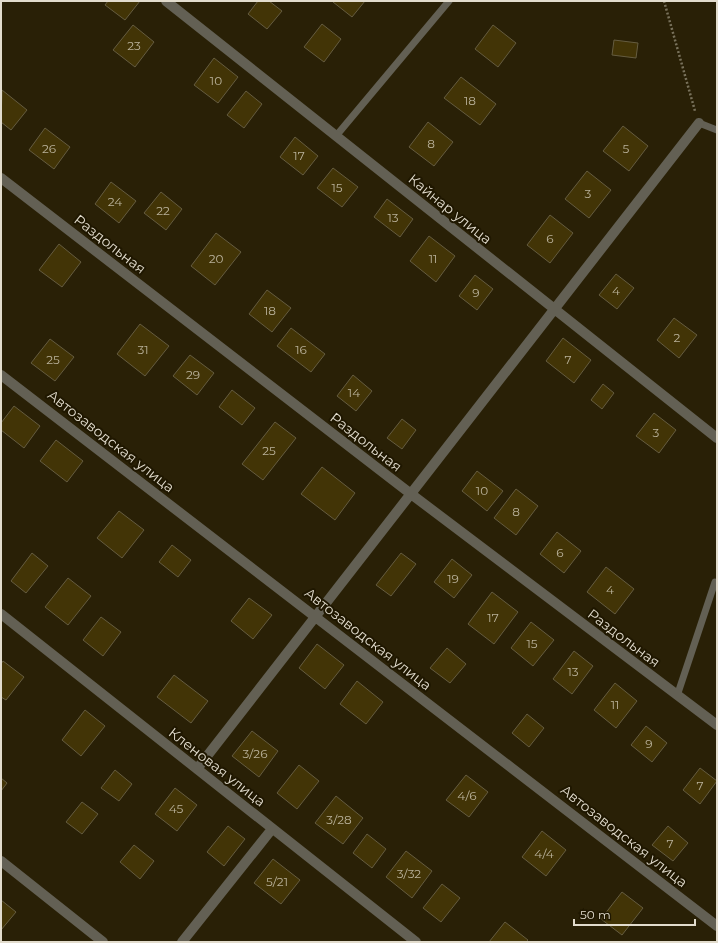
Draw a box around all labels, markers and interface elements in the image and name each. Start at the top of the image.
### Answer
house number: 23 [127,38,141,53]
house number: 10 [210,73,222,88]
house number: 18 [464,93,476,108]
house number: 8 [427,136,435,151]
house number: 26 [42,141,56,156]
house number: 5 [623,141,630,156]
house number: 17 [293,148,305,163]
street label: Кайнар улица [405,170,495,248]
house number: 15 [331,180,343,195]
house number: 3 [585,186,592,201]
house number: 24 [108,194,122,209]
house number: 22 [156,203,170,218]
street label: Раздольная [71,210,149,278]
house number: 13 [387,210,399,225]
house number: 6 [546,231,554,246]
house number: 20 [209,251,223,266]
house number: 11 [429,251,437,266]
house number: 4 [612,283,620,298]
house number: 9 [472,285,480,300]
house number: 18 [264,303,276,318]
house number: 2 [674,330,681,345]
house number: 31 [137,342,149,357]
house number: 16 [295,342,307,357]
house number: 25 [46,352,60,367]
house number: 7 [564,352,572,367]
house number: 29 [186,367,200,382]
house number: 14 [348,385,360,400]
street label: Автозаводская улица [44,386,178,496]
street label: Раздольная [327,408,405,476]
house number: 3 [653,425,660,440]
house number: 25 [262,443,276,458]
house number: 10 [476,483,488,498]
house number: 8 [512,504,520,519]
house number: 6 [556,545,564,560]
house number: 19 [447,571,459,586]
house number: 4 [606,582,614,597]
street label: Автозаводская улица [301,584,435,694]
street label: Раздольная [584,605,664,671]
house number: 17 [487,610,499,625]
house number: 15 [526,636,538,651]
house number: 13 [567,664,579,679]
house number: 11 [611,697,619,712]
street label: Кленовая улица [165,724,269,810]
house number: 9 [645,736,653,751]
house number: 3/26 [243,746,267,761]
house number: 7 [696,778,704,793]
street label: Автозаводская улица [557,781,691,891]
house number: 4/6 [457,788,477,803]
house number: 45 [169,801,184,816]
house number: 3/28 [326,812,352,827]
house number: 7 [666,836,674,851]
house number: 4/4 [534,846,554,861]
house number: 3/32 [397,866,421,881]
house number: 5/21 [266,874,288,889]
scale bar [574,901,695,927]
text: 50 m [580,907,611,922]

